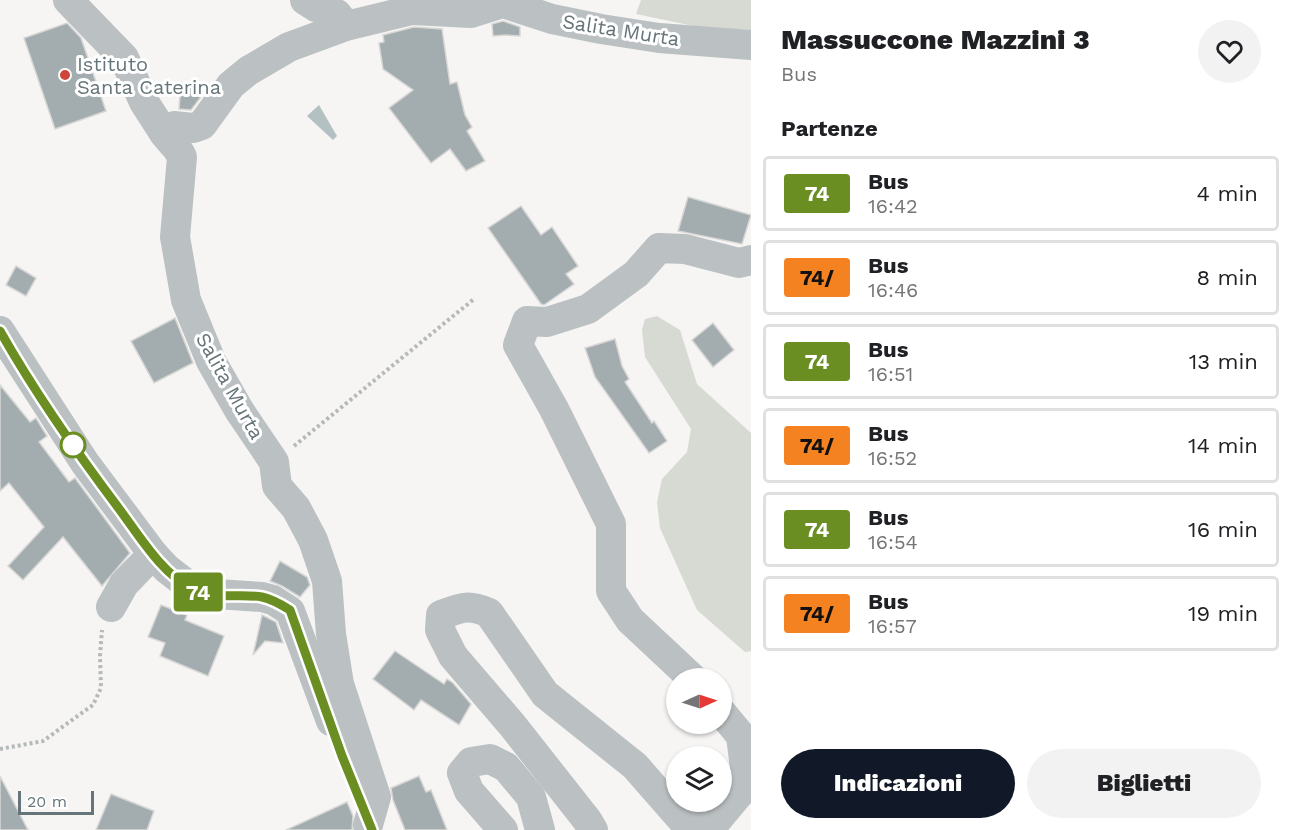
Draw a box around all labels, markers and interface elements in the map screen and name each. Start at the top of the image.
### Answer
street label: Salita Murta [561,9,681,51]
button: heart [1198,20,1261,83]
text: Massuccone Mazzini 3 [781,23,1090,56]
place label: Istituto Santa Caterina [77,52,221,99]
text: Bus [781,62,817,86]
marker: Istituto Santa Caterina [58,68,72,82]
text: Partenze [781,116,878,141]
text: Bus [868,169,908,194]
text: 74 [805,181,829,206]
text: 4 min [1197,181,1258,206]
text: 16:42 [868,194,918,218]
text: Bus [868,253,908,278]
text: 74/ [800,265,834,290]
text: 8 min [1197,265,1258,290]
text: 16:46 [868,278,918,302]
street label: Salita Murta [191,329,269,443]
text: Bus [868,337,908,362]
text: 74 [805,349,829,374]
text: 13 min [1189,349,1258,374]
text: 16:51 [868,362,913,386]
text: Bus [868,421,908,446]
unlabelled marker [60,432,86,458]
text: 74/ [800,433,834,458]
text: 14 min [1188,433,1258,458]
text: 16:52 [868,446,917,470]
text: Bus [868,505,908,530]
text: 74 [805,517,829,542]
text: 16 min [1188,517,1258,542]
text: 16:54 [868,530,918,554]
line badge: 74 [171,572,225,612]
text: 74 [186,580,210,605]
text: Bus [868,589,908,614]
text: 74/ [800,601,834,626]
text: 19 min [1188,601,1258,626]
text: 16:57 [868,614,917,638]
north arrow [666,668,732,734]
map controls [666,668,732,812]
button: layers [666,746,732,812]
button: Indicazioni [781,749,1015,818]
button: Biglietti [1027,749,1261,818]
scale bar [18,788,94,816]
text: 20 m [27,792,67,811]

